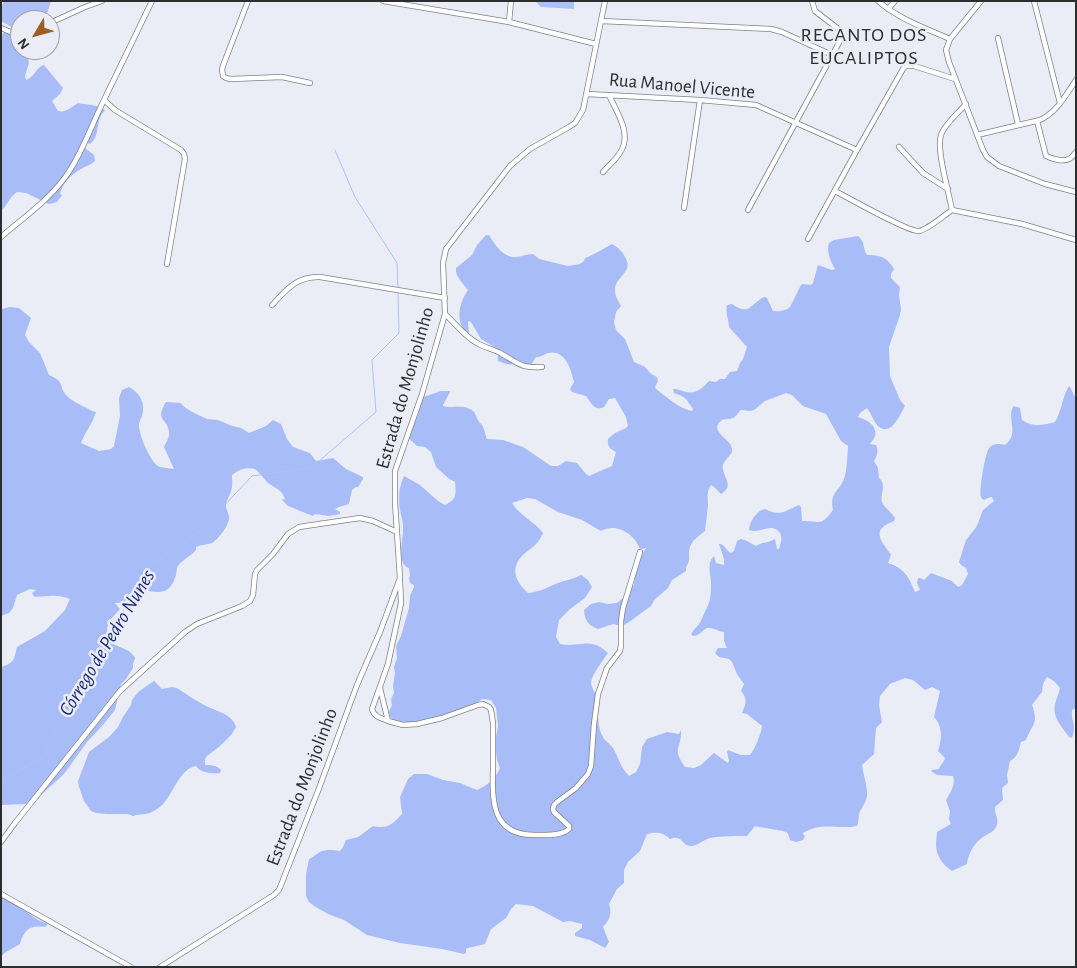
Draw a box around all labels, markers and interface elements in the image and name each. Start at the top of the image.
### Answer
north arrow [10,10,60,60]
district label: RECANTO DOS EUCALIPTOS [799,23,929,70]
text: N [15,35,32,52]
street label: Rua Manoel Vicente [608,68,756,104]
street label: Estrada do Monjolinho [371,304,439,472]
water label: Córrego de Pedro Nunes [54,566,160,720]
street label: Estrada do Monjolinho [261,705,343,869]

